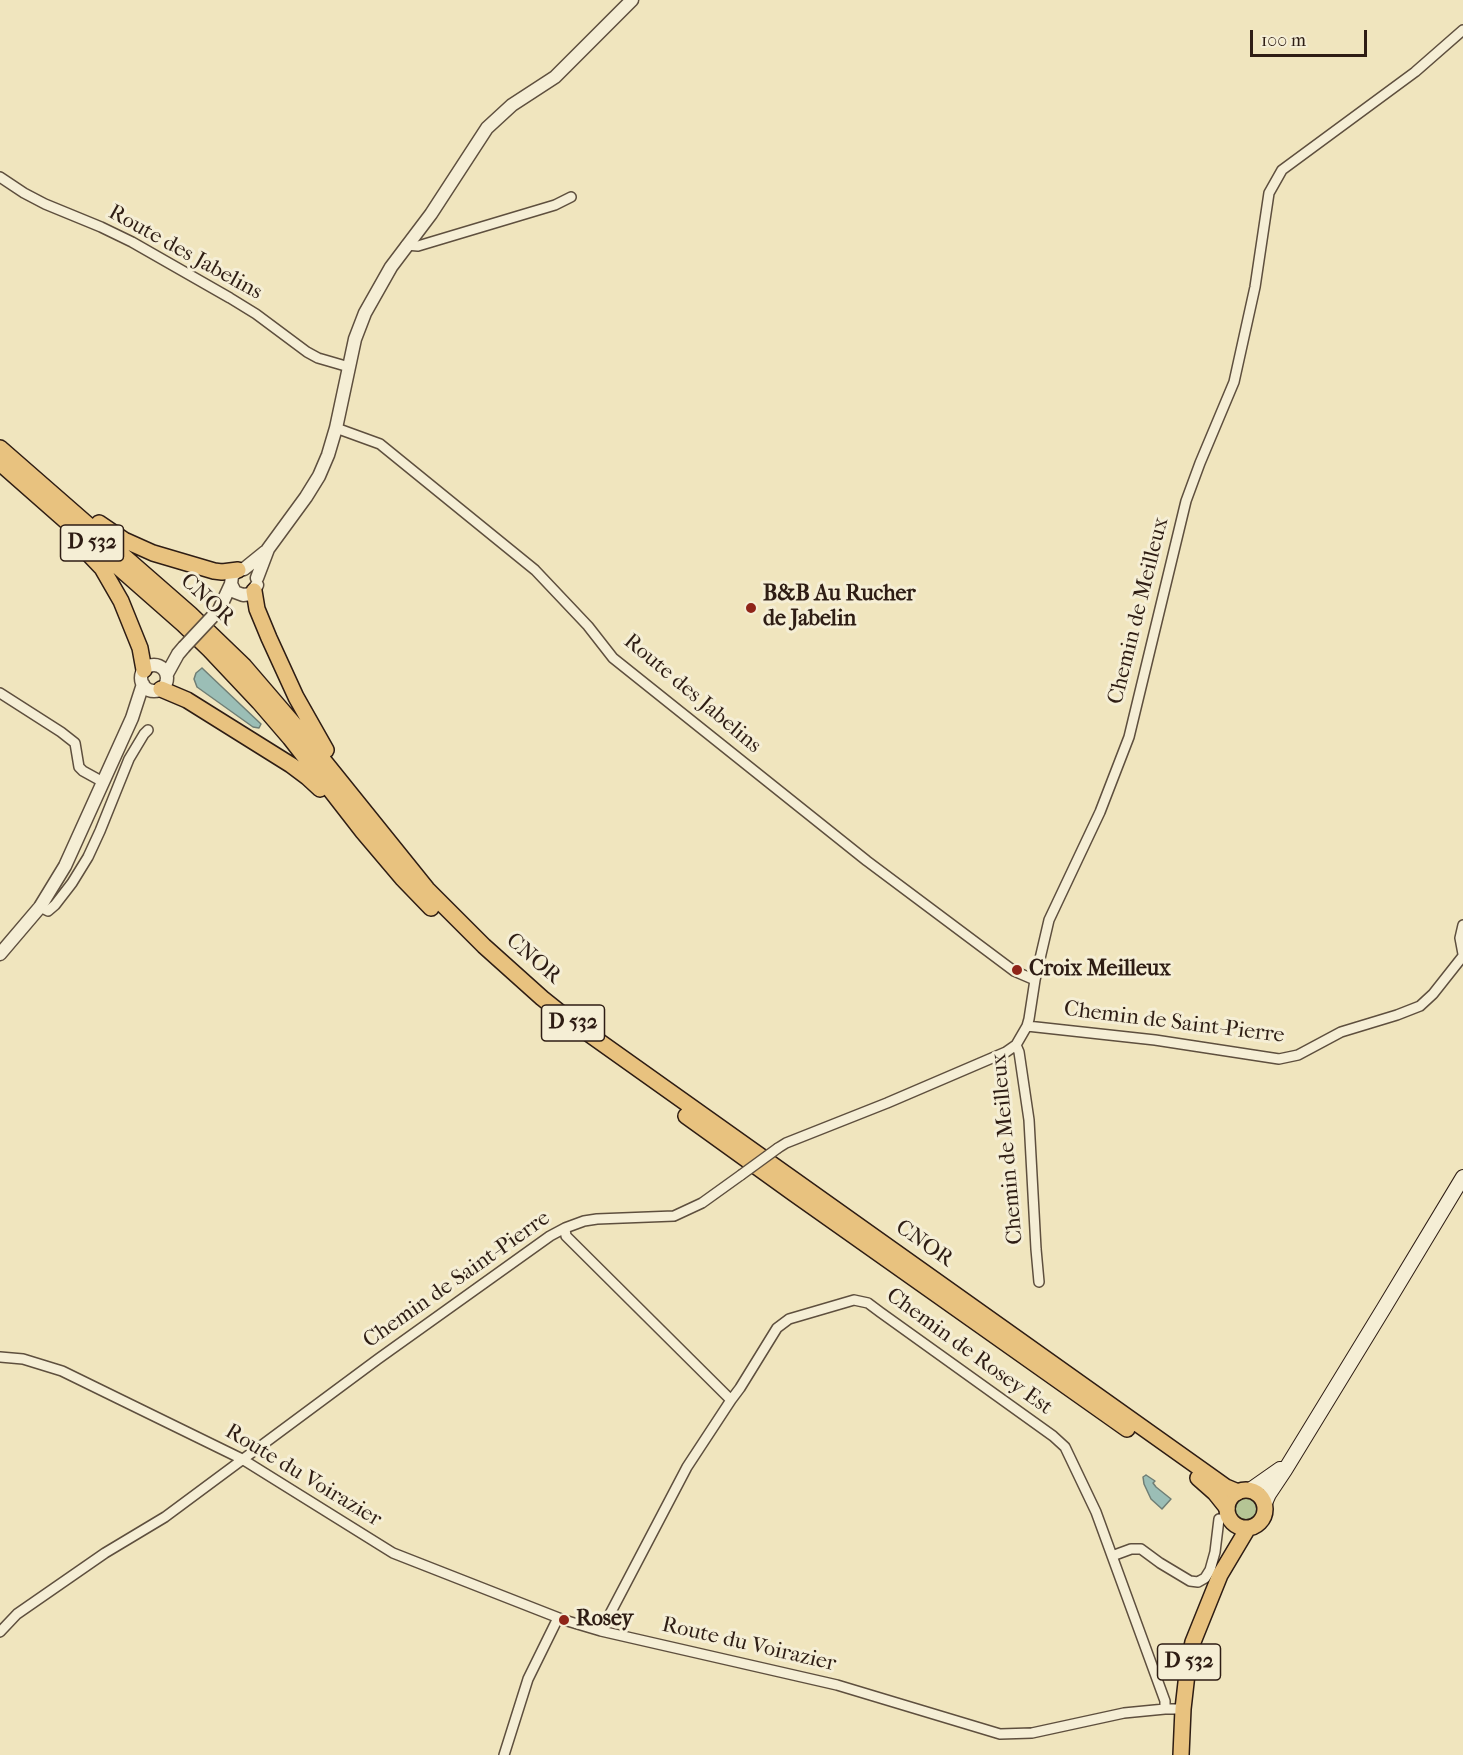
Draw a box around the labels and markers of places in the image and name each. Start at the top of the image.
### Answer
place label: B&B Au Rucher de Jabelin [763,582,916,634]
marker: B&B Au Rucher de Jabelin [744,601,758,615]
place label: Croix Meilleux [1029,957,1171,983]
marker: Croix Meilleux [1010,963,1024,977]
place label: Rosey [576,1607,633,1633]
marker: Rosey [557,1613,571,1627]

